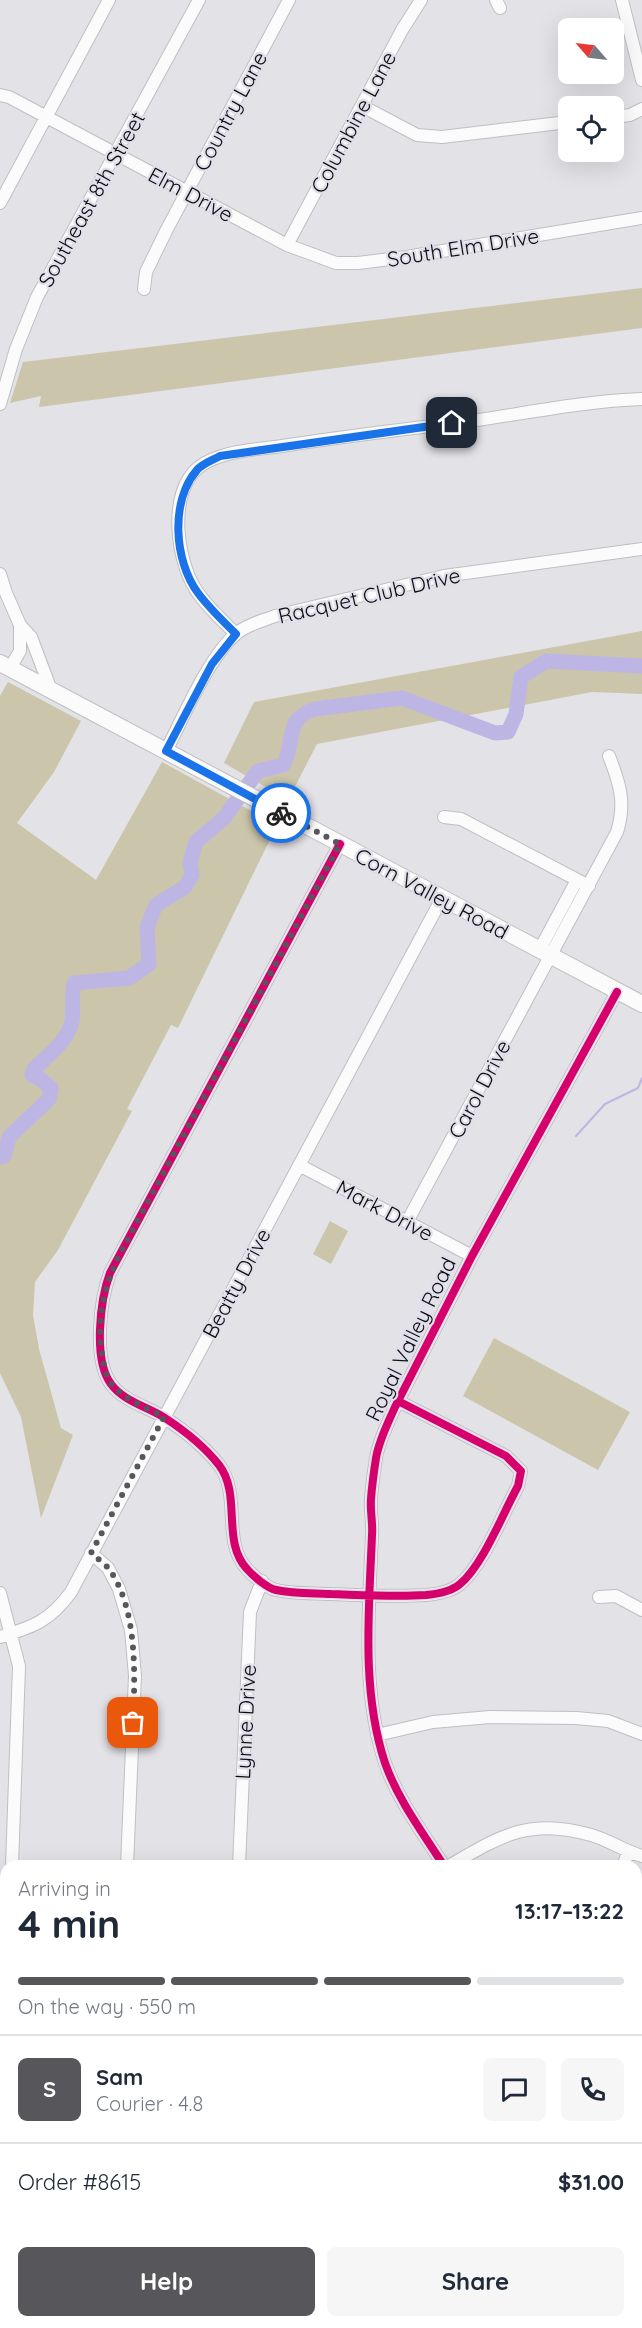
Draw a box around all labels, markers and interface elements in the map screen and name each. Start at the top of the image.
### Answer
north arrow [558,18,624,84]
map controls [558,18,624,162]
street label: Country Lane [188,47,272,175]
street label: Columbine Lane [305,47,401,197]
button: locate [558,96,624,162]
street label: Southeast 8th Street [32,107,150,291]
street label: Elm Drive [144,161,238,227]
street label: South Elm Drive [385,222,541,272]
pin [426,397,477,448]
icon: home [435,406,468,439]
street label: Racquet Club Drive [275,561,463,629]
courier [251,783,311,843]
icon: bike [265,797,298,830]
street label: Corn Valley Road [351,842,513,944]
street label: Carol Drive [442,1035,516,1143]
street label: Mark Drive [332,1174,438,1246]
street label: Beatty Drive [196,1224,276,1342]
street label: Royal Valley Road [359,1253,461,1425]
street label: Lynne Drive [229,1664,261,1780]
pin [107,1697,158,1748]
icon: bag [116,1706,149,1739]
text: Arriving in [18,1876,111,1901]
text: 13:17–13:22 [515,1897,624,1925]
text: 4 min [18,1899,120,1948]
text: On the way · 550 m [18,1994,196,2019]
button: chat [483,2058,546,2121]
button: phone [561,2058,624,2121]
text: Sam [96,2063,143,2091]
text: S [43,2075,56,2103]
text: Courier · 4.8 [96,2091,203,2116]
text: Order #8615 [18,2168,141,2196]
text: $31.00 [558,2168,624,2196]
button: Help [18,2247,315,2316]
button: Share [327,2247,624,2316]

